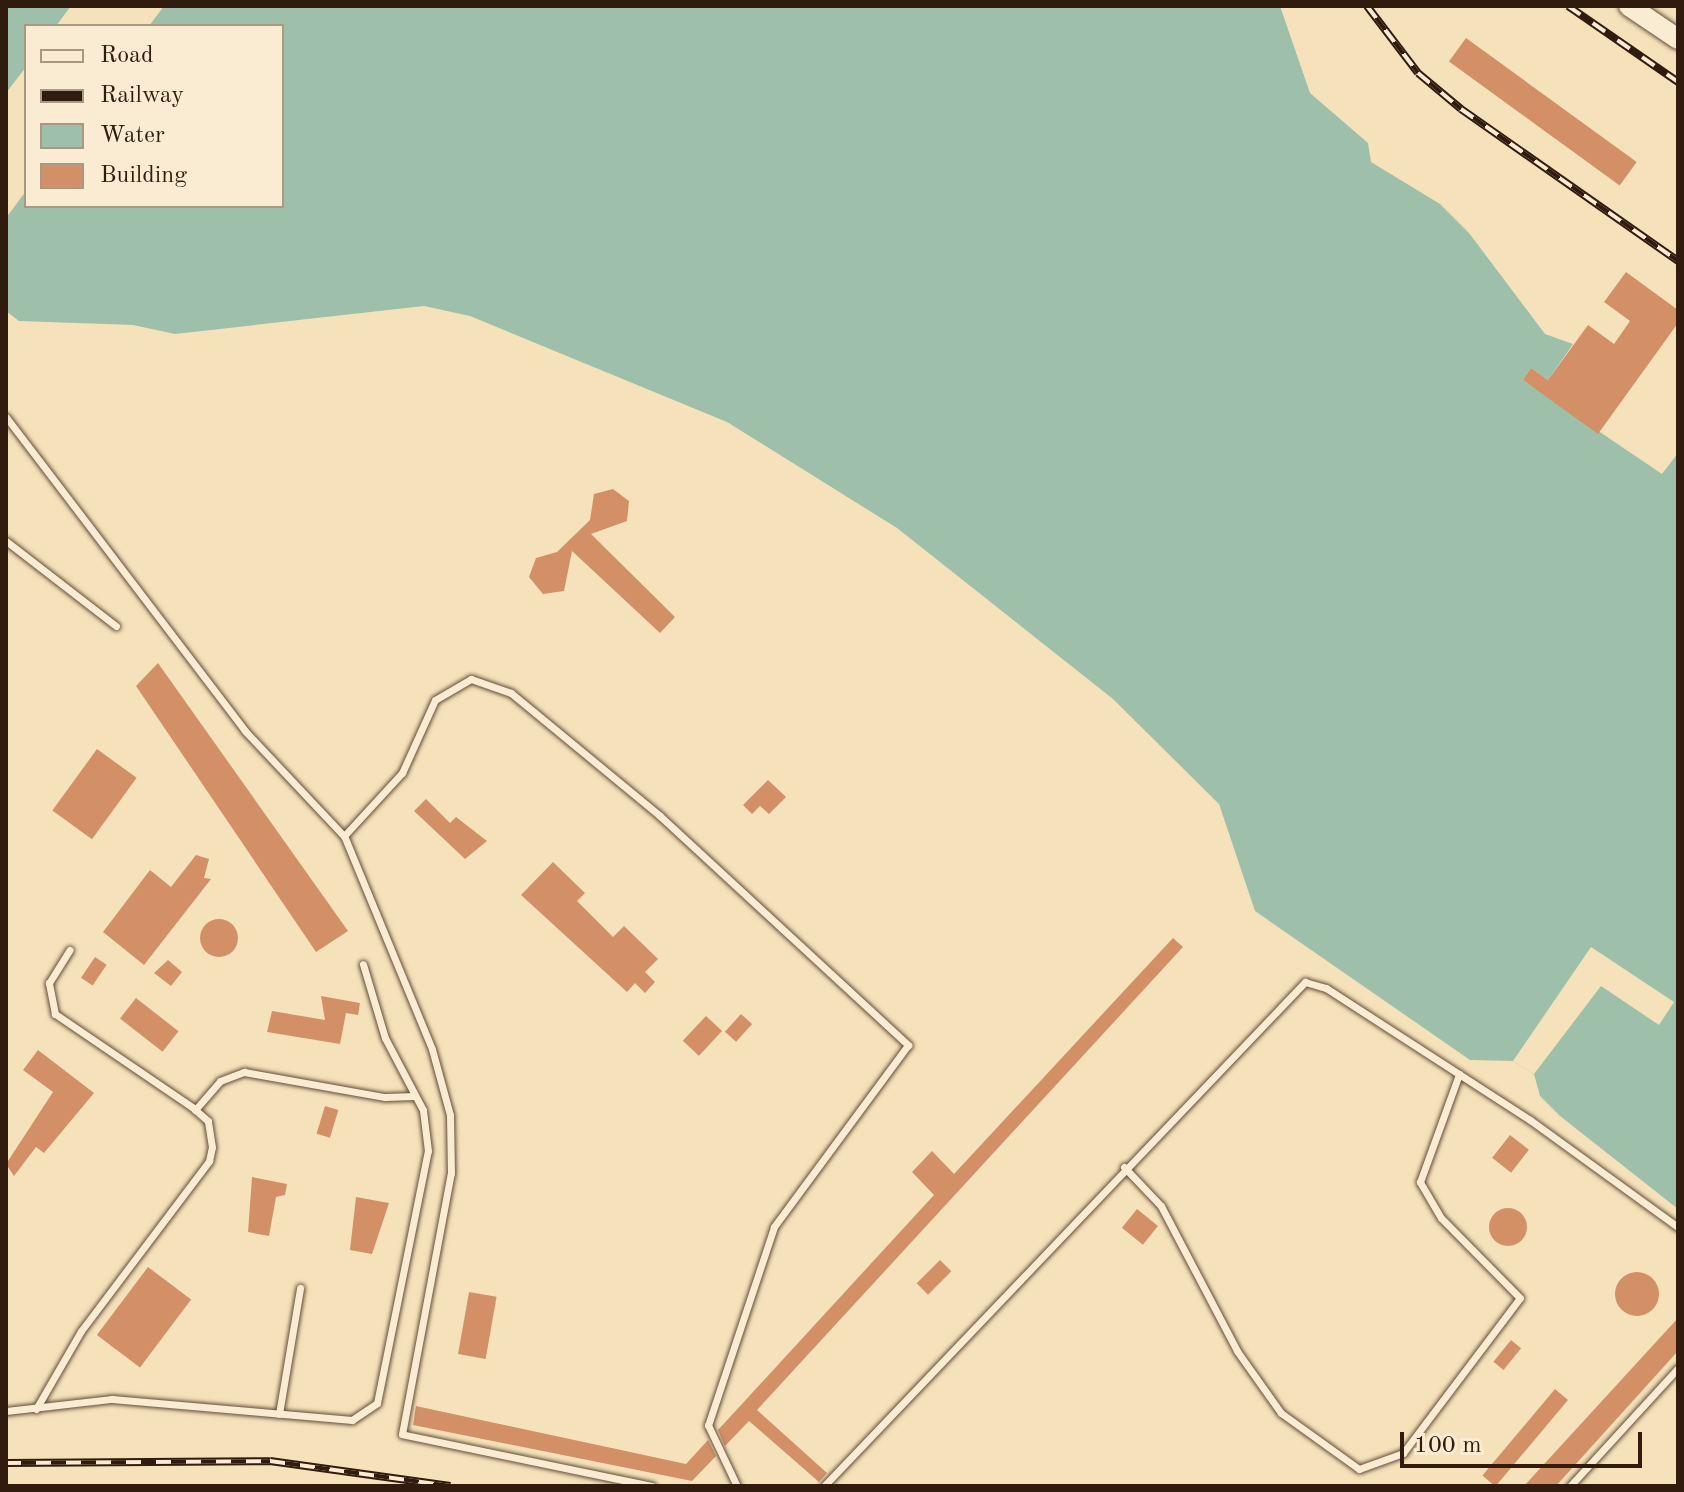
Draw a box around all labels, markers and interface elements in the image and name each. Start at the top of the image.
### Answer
legend [24,24,284,208]
text: Road [100,44,153,68]
text: Railway [100,84,184,108]
text: Water [100,124,165,148]
text: Building [100,164,187,188]
scale bar [1404,1416,1646,1466]
text: 100 m [1414,1434,1482,1458]

